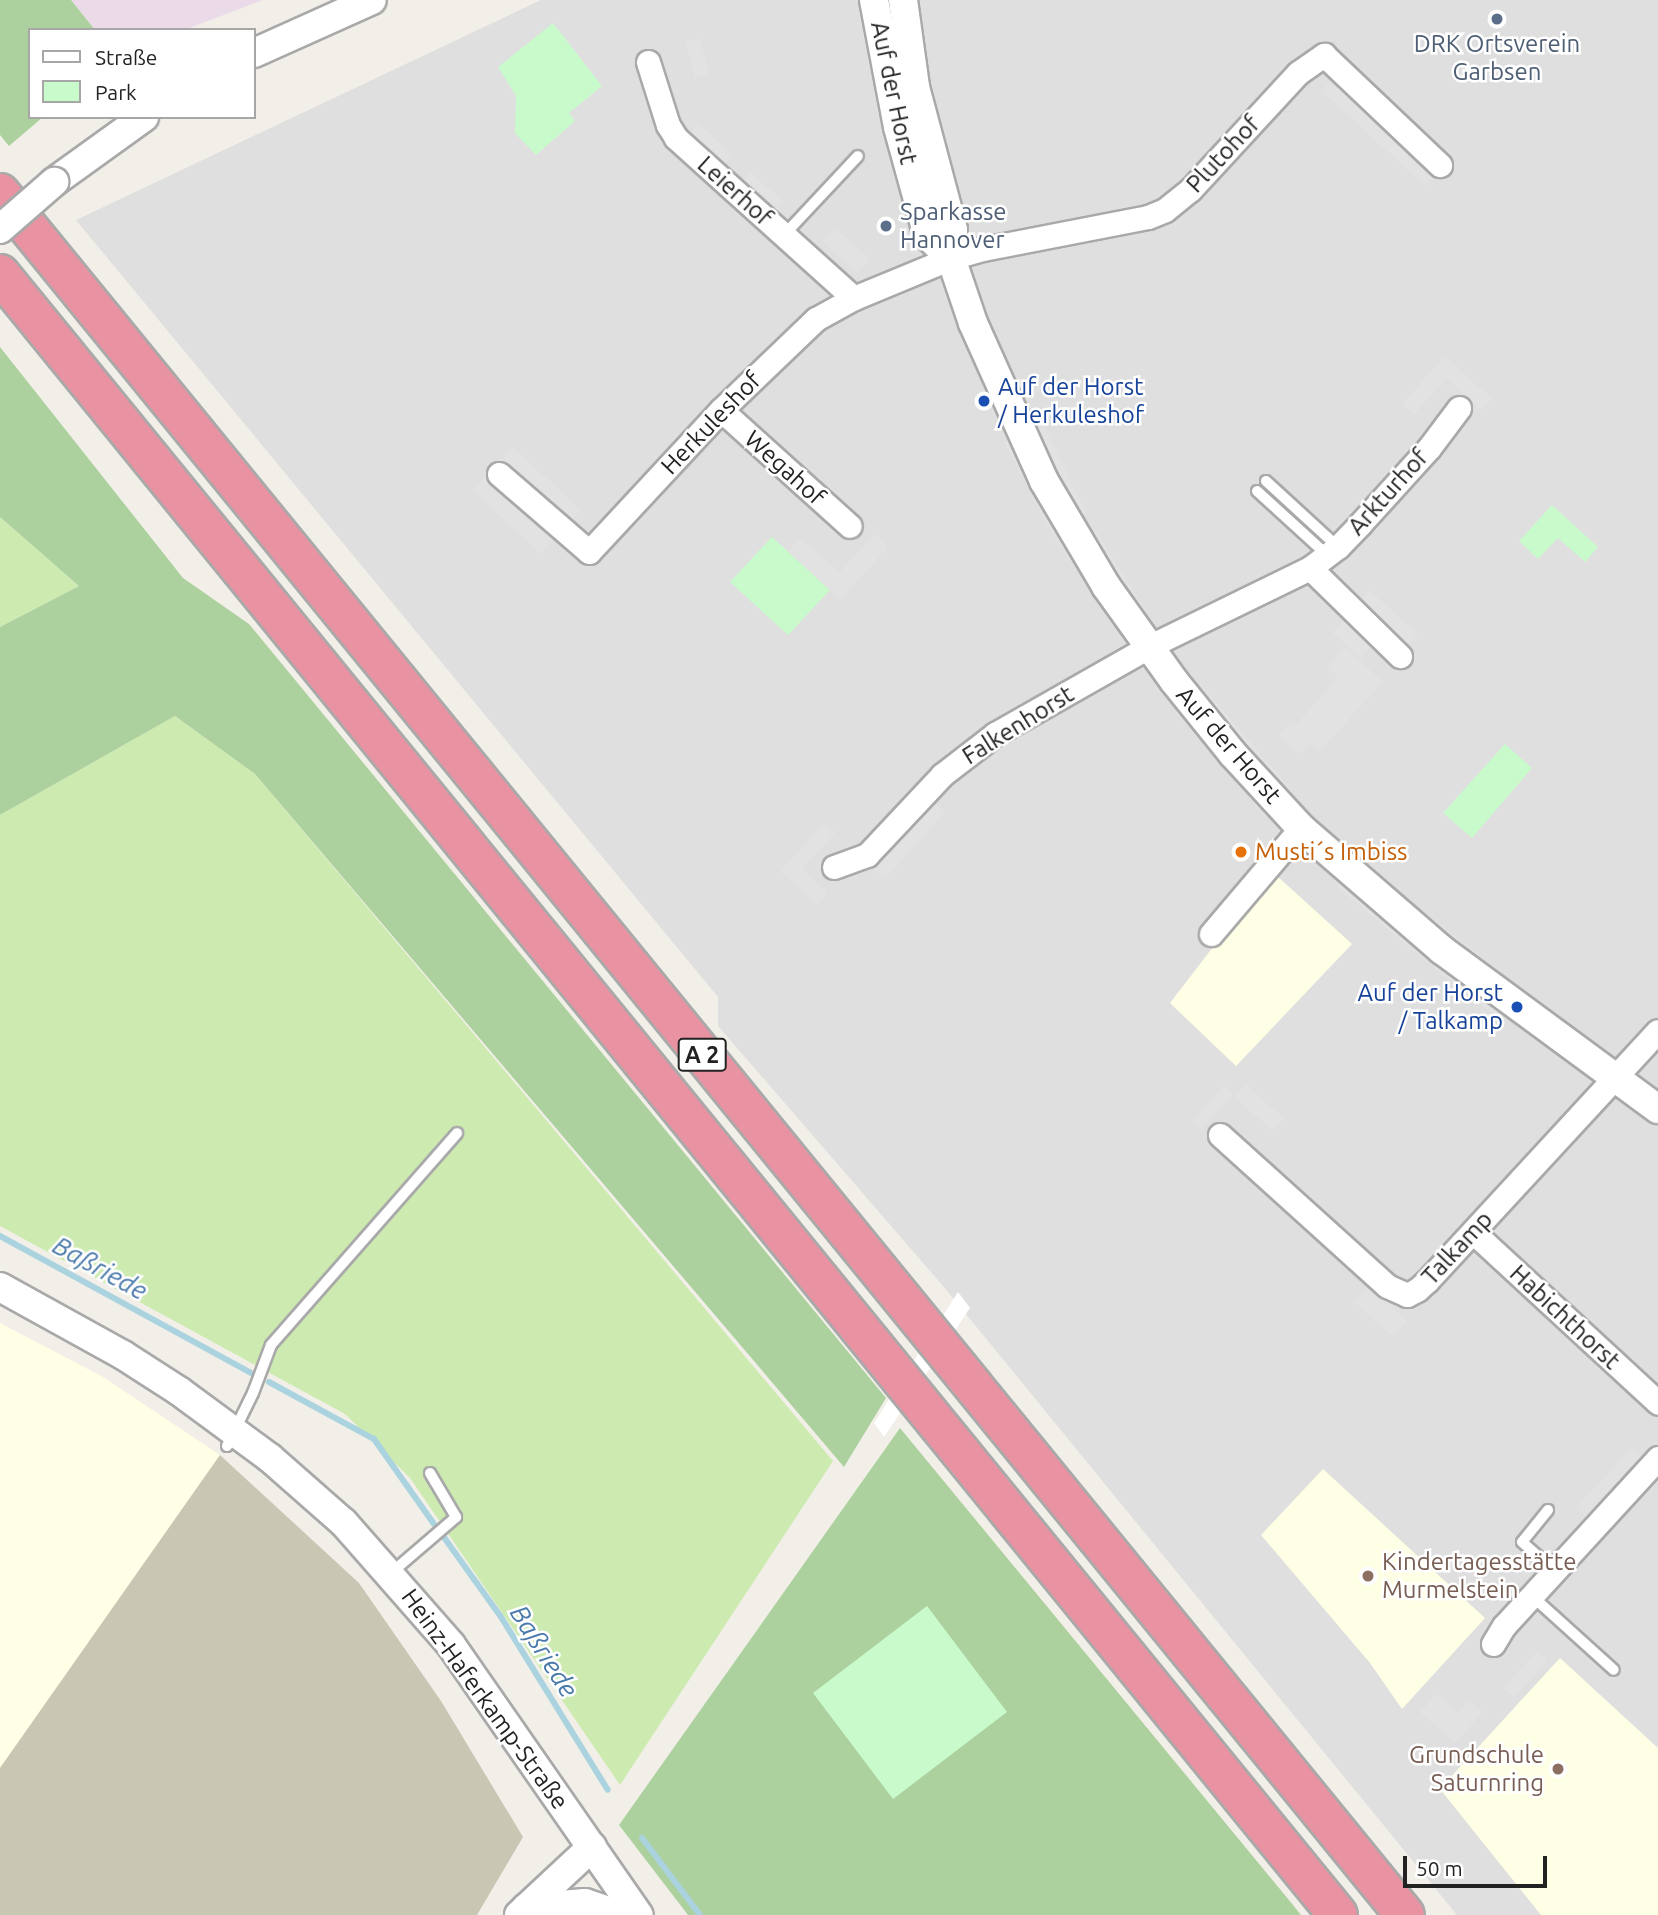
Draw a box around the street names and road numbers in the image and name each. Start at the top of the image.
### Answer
street label: Auf der Horst [865,19,923,167]
street label: Plutohof [1180,110,1266,198]
street label: Leierhof [692,150,778,232]
street label: Herkuleshof [655,366,767,480]
street label: Wegahof [739,424,831,512]
street label: Arkturhof [1342,443,1434,541]
street label: Falkenhorst [957,679,1079,771]
street label: Auf der Horst [1170,681,1288,809]
road number: A 2 [678,1036,726,1074]
street label: Talkamp [1416,1205,1498,1291]
street label: Habichthorst [1504,1259,1626,1375]
street label: Heinz-Haferkamp-Straße [395,1583,575,1815]

